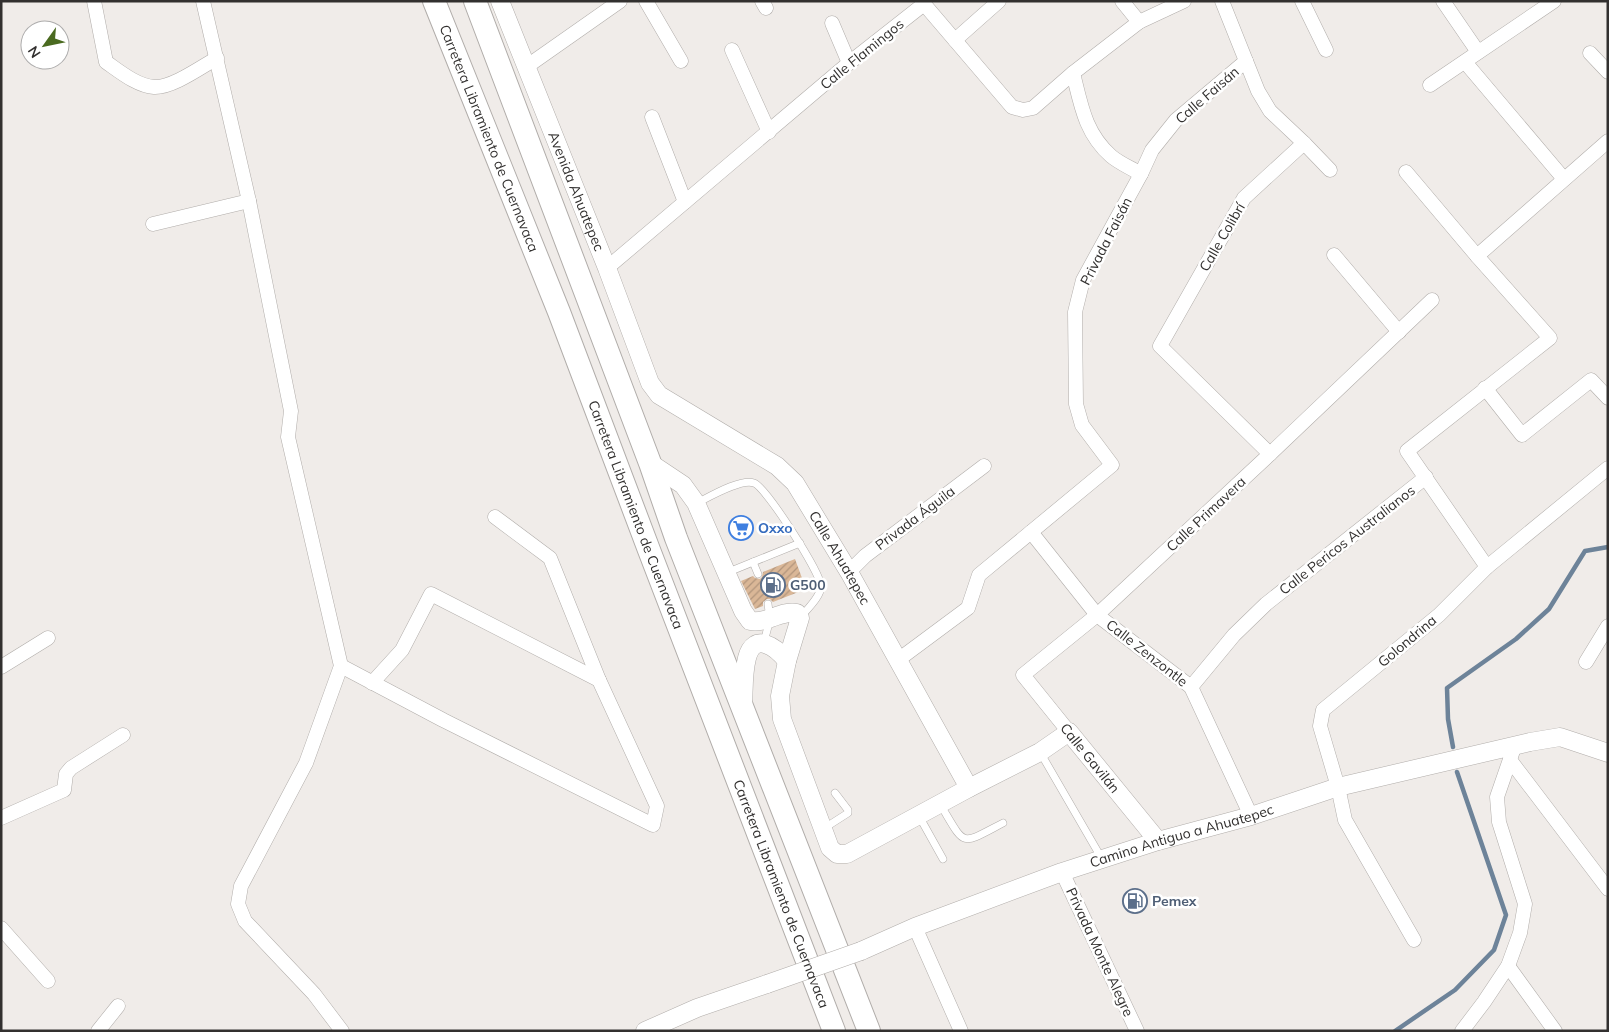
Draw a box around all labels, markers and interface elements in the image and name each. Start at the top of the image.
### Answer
street label: Calle Flamingos [817,15,908,93]
north arrow [20,20,70,70]
street label: Carretera Libramiento de Cuernavaca [435,22,543,255]
text: N [24,43,45,61]
street label: Calle Faisán [1171,62,1243,128]
street label: Avenida Ahuatepec [544,129,608,254]
street label: Privada Faisán [1076,194,1136,288]
street label: Calle Colibrí [1195,199,1249,275]
street label: Carretera Libramiento de Cuernavaca [584,398,688,632]
street label: Calle Primavera [1163,473,1249,555]
street label: Calle Pericos Australianos [1275,481,1419,599]
street label: Privada Águila [872,482,958,554]
street label: Calle Ahuatepec [805,507,874,608]
supermarket icon: Oxxo [728,515,754,541]
place label: Oxxo [758,519,793,537]
fuel station icon: G500 [760,572,786,598]
place label: G500 [790,576,826,594]
street label: Golondrina [1374,611,1440,671]
street label: Calle Zenzontle [1103,615,1191,691]
street label: Calle Gavilán [1056,719,1124,797]
street label: Carretera Libramiento de Cuernavaca [729,777,833,1011]
street label: Camino Antiguo a Ahuatepec [1087,800,1276,871]
street label: Privada Monte Alegre [1062,885,1138,1019]
fuel station icon: Pemex [1122,888,1148,914]
place label: Pemex [1152,892,1197,910]

